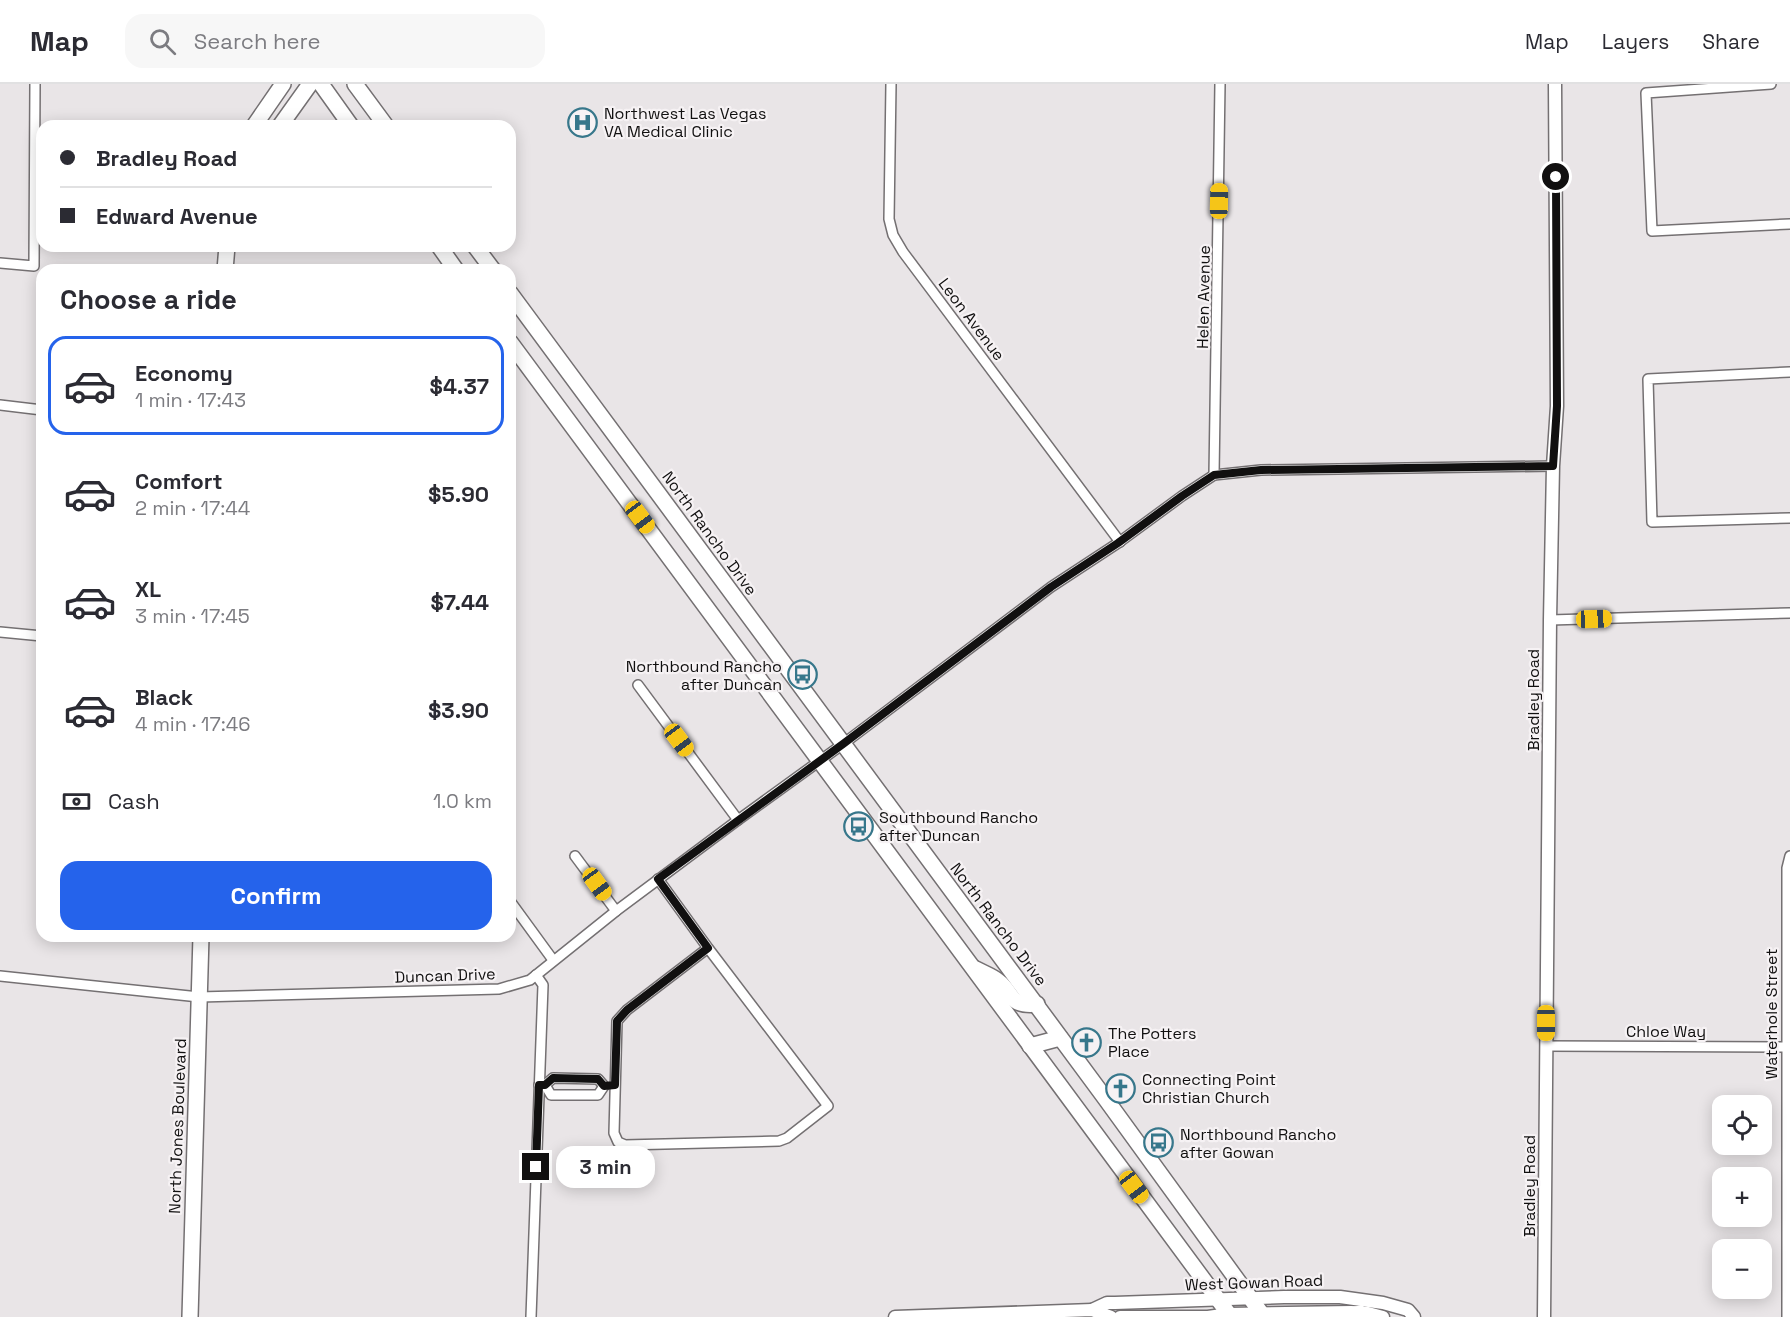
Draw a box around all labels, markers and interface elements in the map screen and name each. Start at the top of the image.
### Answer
search box [125,14,545,68]
text: Map [30,23,89,59]
icon: search [146,25,179,58]
text: Search here [194,27,321,55]
text: Map [1525,28,1569,55]
text: Layers [1602,28,1669,55]
text: Share [1702,28,1760,55]
place label: Northwest Las Vegas VA Medical Clinic [604,103,766,142]
hospital icon: Northwest Las Vegas VA Medical Clinic [567,106,599,138]
text: Bradley Road [96,144,237,172]
route start [1542,163,1569,190]
car [1210,183,1228,219]
text: Edward Avenue [96,202,258,230]
street label: Helen Avenue [1192,245,1215,349]
street label: Leon Avenue [934,274,1010,365]
text: Choose a ride [60,282,237,317]
icon: car [63,359,117,413]
text: Economy [135,359,233,387]
text: $4.37 [430,372,489,400]
text: 1 min · 17:43 [135,387,246,413]
icon: car [63,467,117,521]
text: Comfort [135,467,223,495]
street label: North Rancho Drive [657,467,762,600]
text: $5.90 [428,480,489,508]
text: 2 min · 17:44 [135,495,250,521]
car [622,497,658,537]
icon: car [63,575,117,629]
text: XL [135,575,161,603]
text: $7.44 [430,588,489,616]
text: 3 min · 17:45 [135,603,250,629]
car [1576,609,1612,629]
street label: Bradley Road [1523,649,1544,751]
place label: Northbound Rancho after Duncan [626,656,782,695]
bus stop icon: Northbound Rancho after Duncan [787,659,819,691]
icon: car [63,683,117,737]
text: Black [135,683,193,711]
text: $3.90 [428,696,489,724]
text: 4 min · 17:46 [135,711,250,737]
car [661,720,697,760]
icon: cash [60,785,93,818]
text: Cash [108,787,160,815]
text: 1.0 km [433,788,492,814]
place label: Southbound Rancho after Duncan [879,807,1038,846]
bus stop icon: Southbound Rancho after Duncan [842,810,874,842]
street label: North Rancho Drive [945,859,1052,990]
button: Confirm [60,861,492,930]
car [579,864,615,904]
street label: Waterhole Street [1761,948,1782,1080]
street label: Duncan Drive [394,963,496,988]
car [1537,1005,1555,1041]
street label: Chloe Way [1626,1021,1706,1042]
place label: The Potters Place [1108,1023,1196,1062]
church icon: The Potters Place [1071,1026,1103,1058]
street label: North Jones Boulevard [164,1038,191,1214]
place label: Connecting Point Christian Church [1142,1069,1276,1108]
church icon: Connecting Point Christian Church [1105,1072,1137,1104]
map controls [1712,1095,1772,1299]
button: locate [1712,1095,1772,1155]
place label: Northbound Rancho after Gowan [1180,1124,1336,1163]
bus stop icon: Northbound Rancho after Gowan [1143,1127,1175,1159]
street label: Bradley Road [1519,1135,1540,1237]
callout: 3 min [557,1146,656,1188]
route end [522,1153,549,1180]
text: 3 min [580,1154,631,1180]
car [1116,1167,1152,1207]
button: + [1712,1167,1772,1227]
button: − [1712,1239,1772,1299]
street label: West Gowan Road [1185,1270,1324,1295]

